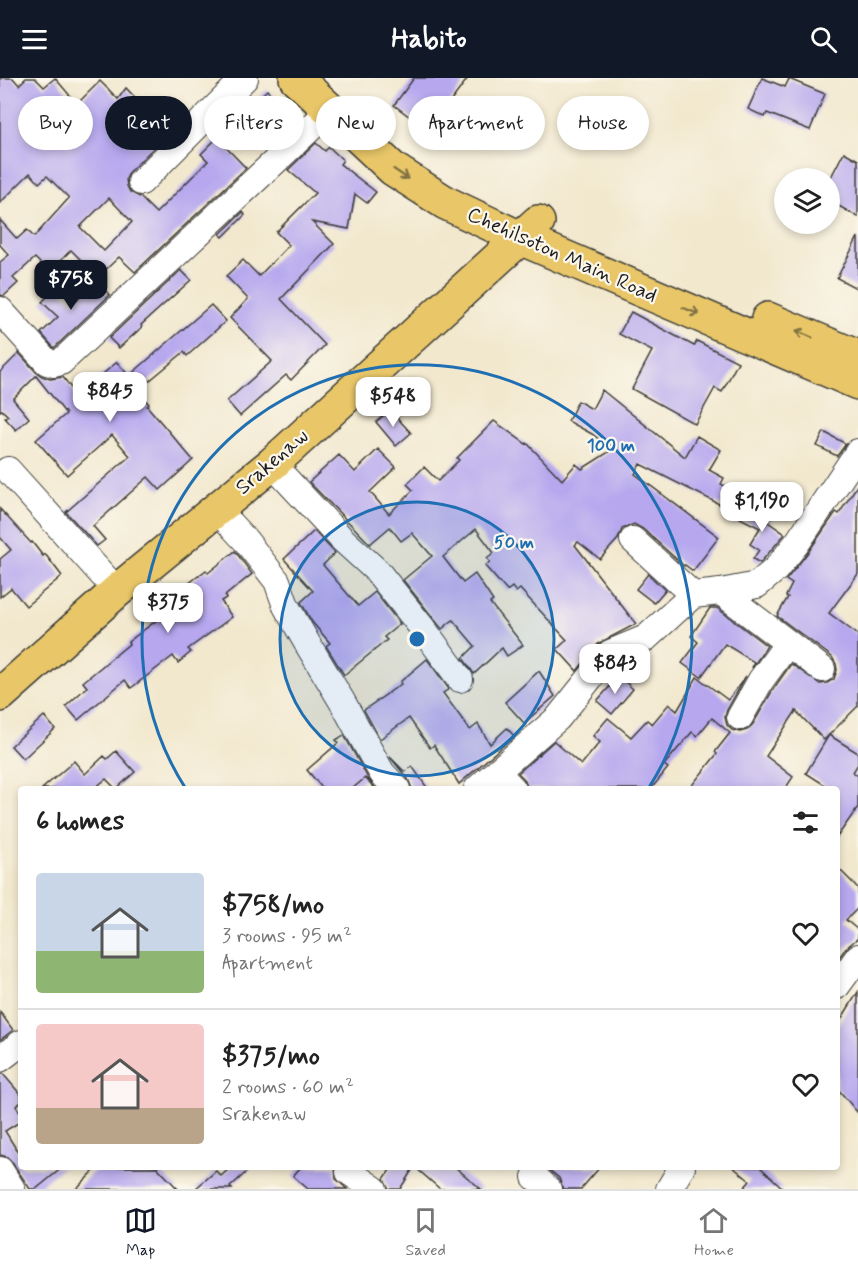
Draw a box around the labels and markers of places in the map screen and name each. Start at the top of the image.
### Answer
pin: $758 [35,260,107,311]
pin: $845 [74,372,146,423]
pin: $548 [357,377,429,428]
pin: $1,190 [713,482,811,533]
pin: $375 [132,583,204,634]
centre of rings [407,629,427,649]
pin: $843 [579,644,651,695]

